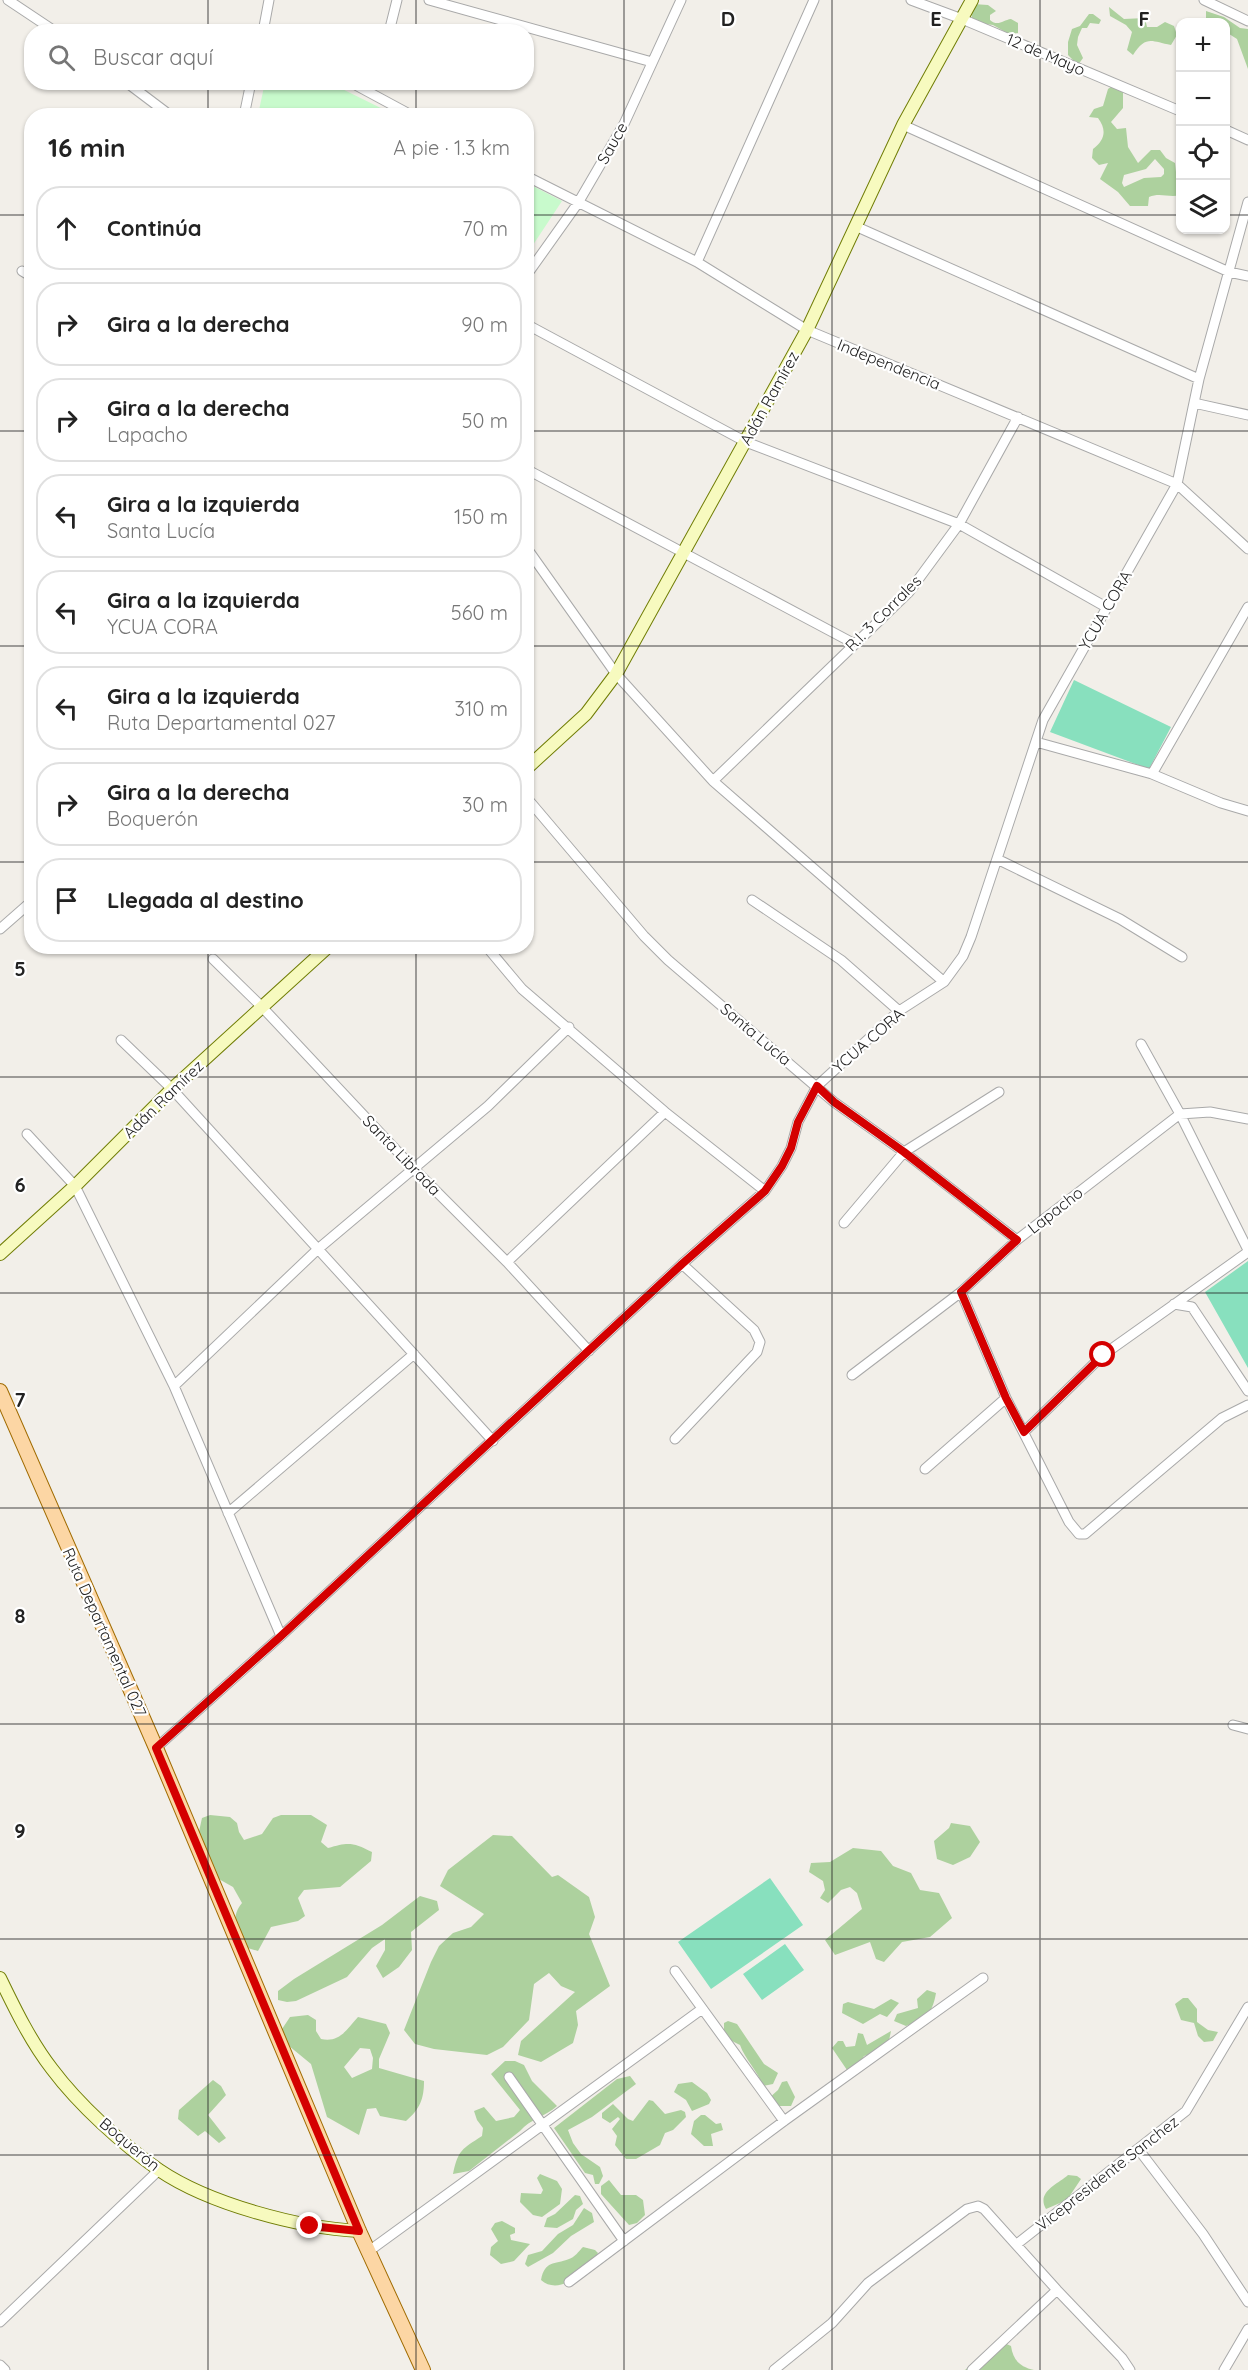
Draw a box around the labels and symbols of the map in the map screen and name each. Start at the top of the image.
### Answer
text: D [721,6,735,31]
text: E [930,6,942,31]
text: F [1138,6,1150,31]
street label: 12 de Mayo [1003,28,1089,80]
street label: Sauce [592,118,632,168]
street label: Independencia [835,334,943,394]
street label: Adán Ramírez [735,348,803,448]
street label: YCUA CORA [1074,567,1136,653]
street label: R.I. 3 Corrales [841,571,925,655]
text: 5 [14,956,26,981]
street label: Santa Lucía [716,999,796,1069]
street label: YCUA CORA [828,1003,908,1077]
street label: Adán Ramírez [119,1056,207,1142]
street label: Santa Librada [359,1111,445,1199]
text: 6 [14,1172,26,1197]
street label: Lapacho [1023,1182,1087,1238]
route start [1089,1341,1115,1367]
text: 7 [15,1387,26,1412]
street label: Ruta Departamental 027 [59,1544,151,1720]
text: 8 [15,1603,26,1628]
text: 9 [14,1818,26,1843]
street label: Vicepresidente Sanchez [1032,2111,1182,2235]
street label: Boquerón [96,2113,164,2175]
route end [296,2212,322,2238]

